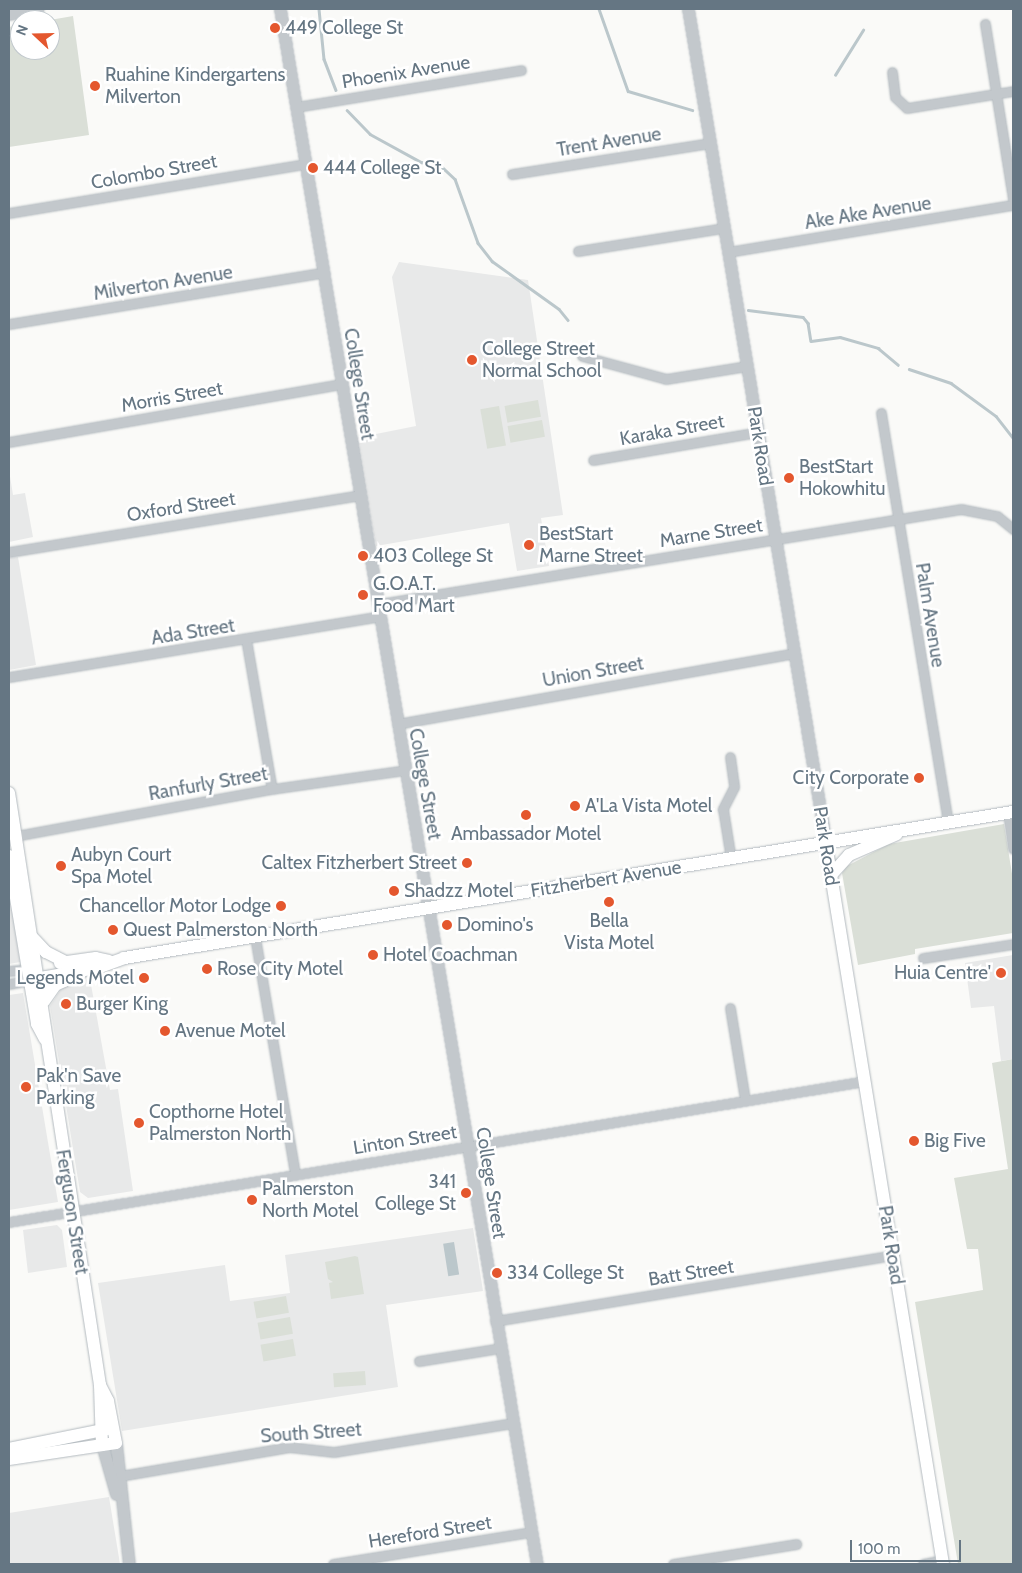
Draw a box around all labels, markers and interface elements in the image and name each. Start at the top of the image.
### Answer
north arrow [10,10,60,60]
place label: 449 College St [285,17,403,39]
text: N [12,22,32,38]
marker: 449 College St [269,22,281,34]
street label: Phoenix Avenue [340,51,472,93]
place label: Ruahine Kindergartens Milverton [105,64,285,108]
marker: Ruahine Kindergartens Milverton [89,80,101,92]
street label: Trent Avenue [555,123,663,161]
street label: Colombo Street [89,150,219,194]
place label: 444 College St [323,157,441,179]
marker: 444 College St [307,162,319,174]
street label: Ake Ake Avenue [803,192,933,234]
street label: Milverton Avenue [92,261,234,305]
street label: College Street [339,327,379,441]
place label: College Street Normal School [482,338,602,382]
marker: College Street Normal School [466,354,478,366]
street label: Morris Street [119,377,225,417]
street label: Park Road [743,405,777,487]
street label: Karaka Street [618,410,726,450]
place label: BestStart Hokowhitu [799,456,886,500]
marker: BestStart Hokowhitu [783,472,795,484]
street label: Oxford Street [125,487,237,527]
street label: Marne Street [658,514,764,552]
place label: BestStart Marne Street [539,523,643,567]
marker: BestStart Marne Street [523,539,535,551]
place label: 403 College St [373,545,493,567]
marker: 403 College St [357,550,369,562]
street label: Palm Avenue [910,561,950,669]
place label: G.O.A.T. Food Mart [373,573,455,617]
marker: G.O.A.T. Food Mart [357,589,369,601]
street label: Ada Street [150,614,236,650]
street label: Union Street [541,652,645,692]
street label: College Street [404,726,446,842]
street label: Ranfurly Street [147,762,269,806]
place label: City Corporate [793,767,909,789]
marker: City Corporate [913,772,925,784]
place label: A'La Vista Motel [585,795,712,817]
marker: A'La Vista Motel [569,800,581,812]
street label: Park Road [809,805,843,887]
marker: Ambassador Motel [520,809,532,821]
place label: Ambassador Motel [451,823,601,845]
place label: Aubyn Court Spa Motel [71,844,172,888]
place label: Caltex Fitzherbert Street [262,852,457,874]
street label: Fitzherbert Avenue [529,856,683,902]
marker: Caltex Fitzherbert Street [461,857,473,869]
marker: Aubyn Court Spa Motel [55,860,67,872]
place label: Shadzz Motel [404,880,513,902]
marker: Shadzz Motel [388,885,400,897]
place label: Chancellor Motor Lodge [79,895,271,917]
marker: Bella Vista Motel [603,896,615,908]
marker: Chancellor Motor Lodge [275,900,287,912]
place label: Bella Vista Motel [564,910,654,954]
place label: Domino's [457,914,533,936]
place label: Quest Palmerston North [123,919,318,941]
marker: Domino's [441,919,453,931]
marker: Quest Palmerston North [107,924,119,936]
place label: Hotel Coachman [383,944,518,966]
marker: Hotel Coachman [367,949,379,961]
place label: Rose City Motel [217,958,343,980]
place label: Huia Centre' [894,962,991,984]
marker: Rose City Motel [201,963,213,975]
place label: Legends Motel [16,967,134,989]
marker: Huia Centre' [995,967,1007,979]
marker: Legends Motel [138,972,150,984]
place label: Burger King [76,993,168,1015]
marker: Burger King [60,998,72,1010]
place label: Avenue Motel [175,1020,286,1042]
marker: Avenue Motel [159,1025,171,1037]
place label: Pak'n Save Parking [36,1065,121,1109]
marker: Pak'n Save Parking [20,1081,32,1093]
place label: Copthorne Hotel Palmerston North [149,1101,291,1145]
marker: Copthorne Hotel Palmerston North [133,1117,145,1129]
street label: Linton Street [352,1121,458,1159]
street label: College Street [471,1126,511,1240]
place label: Big Five [924,1130,986,1152]
marker: Big Five [908,1135,920,1147]
street label: Ferguson Street [51,1148,93,1276]
place label: 341 College St [375,1171,456,1215]
place label: Palmerston North Motel [262,1178,359,1222]
marker: 341 College St [460,1187,472,1199]
marker: Palmerston North Motel [246,1194,258,1206]
street label: Park Road [874,1204,908,1286]
street label: Batt Street [647,1255,735,1291]
place label: 334 College St [507,1262,624,1284]
marker: 334 College St [491,1267,503,1279]
street label: South Street [260,1418,362,1448]
street label: Hereford Street [367,1511,493,1553]
scale bar [852,1530,963,1562]
text: 100 m [858,1540,900,1558]

